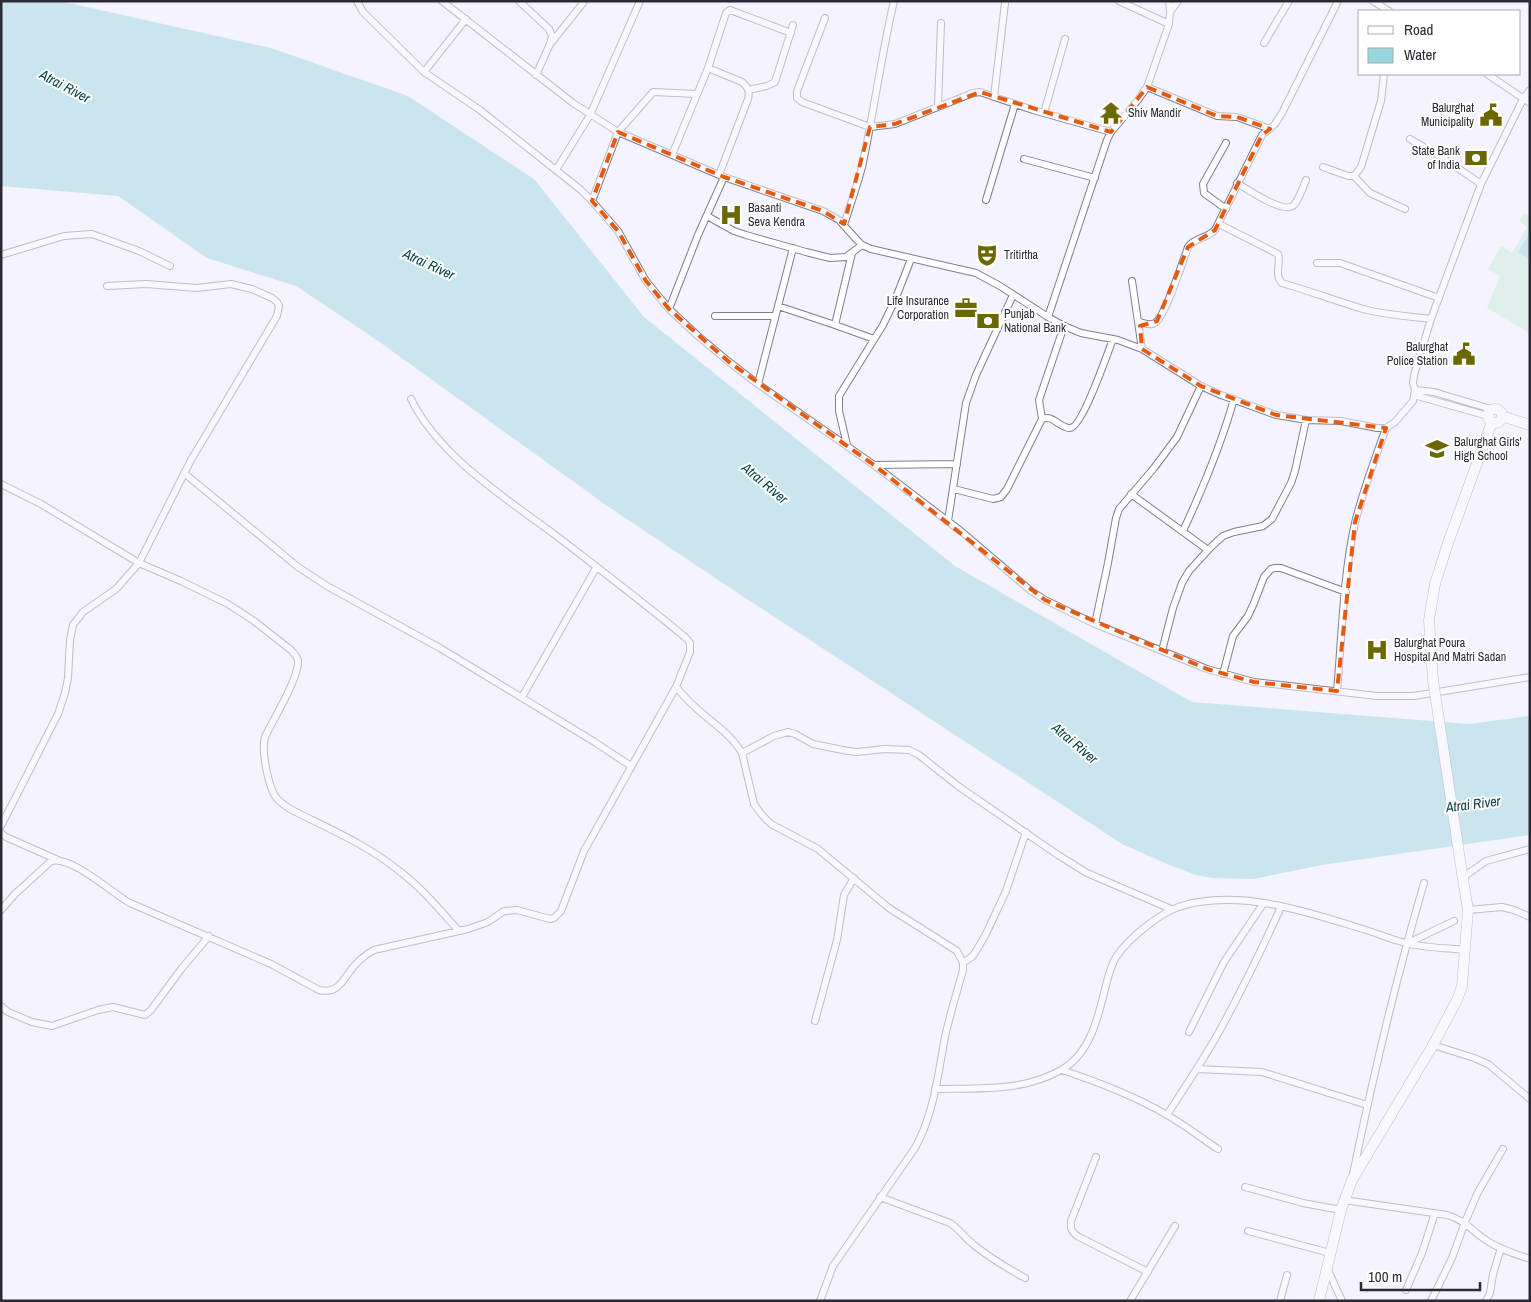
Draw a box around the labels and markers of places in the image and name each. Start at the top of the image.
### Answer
temple icon: Shiv Mandir [1098,100,1124,126]
place label: Balurghat Municipality [1421,100,1474,130]
public building icon: Balurghat Municipality [1478,102,1504,128]
place label: Shiv Mandir [1128,105,1182,121]
place label: State Bank of India [1412,143,1461,173]
bank icon: State Bank of India [1463,145,1489,171]
place label: Basanti Seva Kendra [748,200,805,230]
hospital icon: Basanti Seva Kendra [718,202,744,228]
theatre icon: Tritirtha [974,242,1000,268]
place label: Tritirtha [1004,247,1039,263]
place label: Life Insurance Corporation [887,293,949,323]
office icon: Life Insurance Corporation [953,295,979,321]
place label: Punjab National Bank [1004,306,1066,336]
bank icon: Punjab National Bank [975,308,1001,334]
place label: Balurghat Police Station [1387,339,1448,369]
public building icon: Balurghat Police Station [1451,341,1477,367]
place label: Balurghat Girls' High School [1454,434,1522,464]
school or university icon: Balurghat Girls' High School [1424,436,1450,462]
place label: Balurghat Poura Hospital And Matri Sadan [1394,635,1506,665]
hospital icon: Balurghat Poura Hospital And Matri Sadan [1364,637,1390,663]

